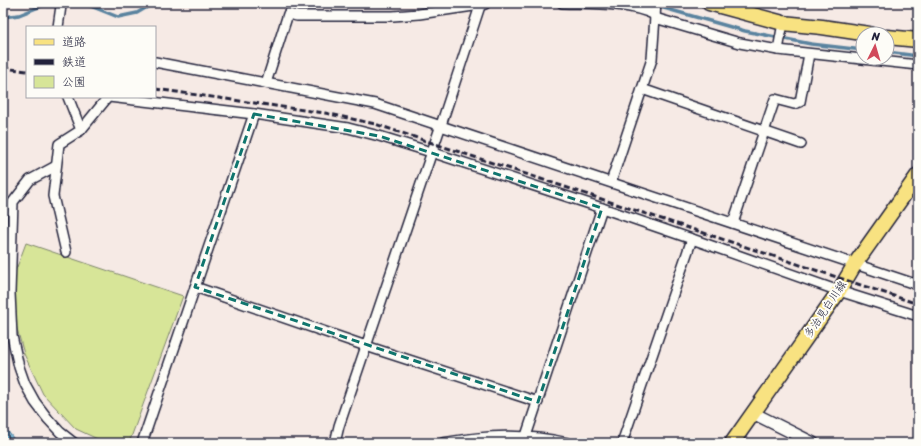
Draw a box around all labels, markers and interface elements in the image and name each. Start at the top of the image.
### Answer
legend [26,26,156,98]
north arrow [855,26,895,66]
text: N [870,27,881,46]
text: 道路 [62,31,86,53]
text: 鉄道 [62,51,86,73]
text: 公園 [62,71,86,93]
street label: 多治見白川線 [799,277,852,342]

